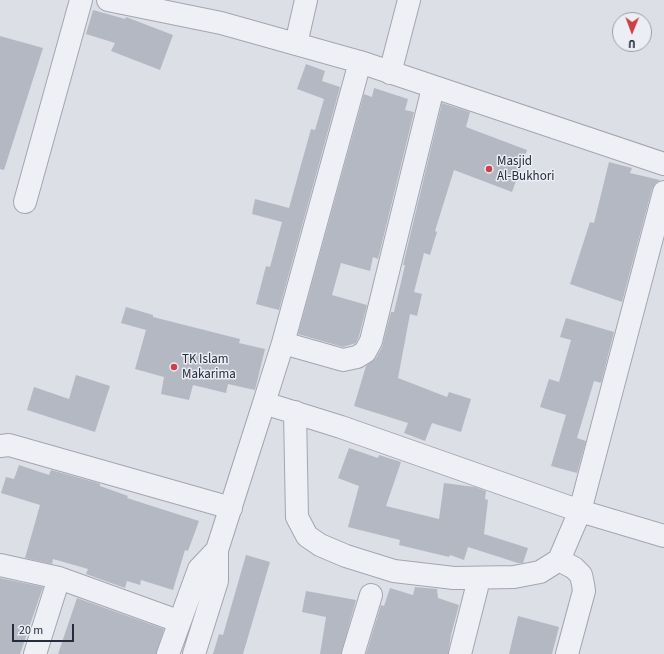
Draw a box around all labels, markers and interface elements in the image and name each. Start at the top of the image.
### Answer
north arrow [612,12,652,52]
text: U [628,36,636,51]
place label: Masjid Al-Bukhori [497,154,554,185]
marker: Masjid Al-Bukhori [484,164,494,174]
place label: TK Islam Makarima [182,352,236,383]
marker: TK Islam Makarima [169,362,179,372]
scale bar [14,616,76,642]
text: 20 m [19,622,43,639]

